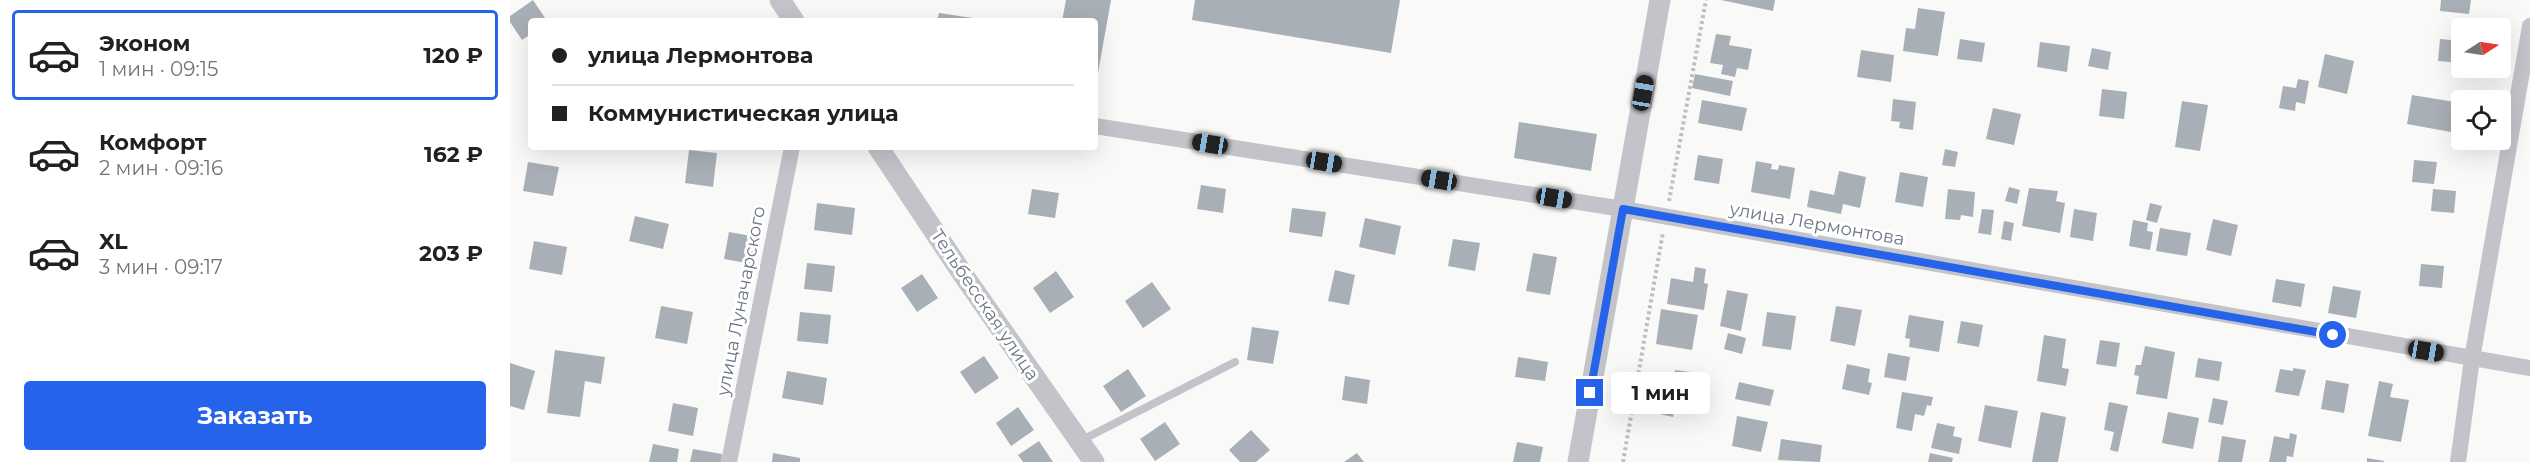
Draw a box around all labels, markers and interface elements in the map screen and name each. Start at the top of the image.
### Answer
north arrow [2451,18,2511,78]
map controls [2451,18,2511,150]
icon: car [27,28,81,82]
text: Эконом [99,30,190,57]
text: 120 ₽ [423,42,483,69]
text: улица Лермонтова [588,42,813,69]
text: 1 мин · 09:15 [99,57,218,81]
car [1631,74,1655,112]
button: locate [2451,90,2511,150]
text: Коммунистическая улица [588,100,899,127]
icon: car [27,127,81,181]
text: Комфорт [99,129,207,156]
car [1191,132,1229,156]
text: 162 ₽ [424,141,483,168]
car [1305,150,1343,174]
text: 2 мин · 09:16 [99,156,223,180]
car [1420,168,1458,192]
car [1535,186,1573,210]
street label: улица Лермонтова [1727,198,1906,250]
street label: улица Луначарского [712,204,770,399]
street label: Тельбесская улица [926,225,1044,385]
icon: car [27,226,81,280]
text: XL [99,228,128,255]
text: 203 ₽ [419,240,483,267]
text: 3 мин · 09:17 [99,255,223,279]
route start [2319,321,2346,348]
car [2407,339,2445,363]
callout: 1 мин [1611,372,1710,414]
route end [1576,379,1603,406]
button: Заказать [24,381,486,450]
text: 1 мин [1632,381,1689,405]

